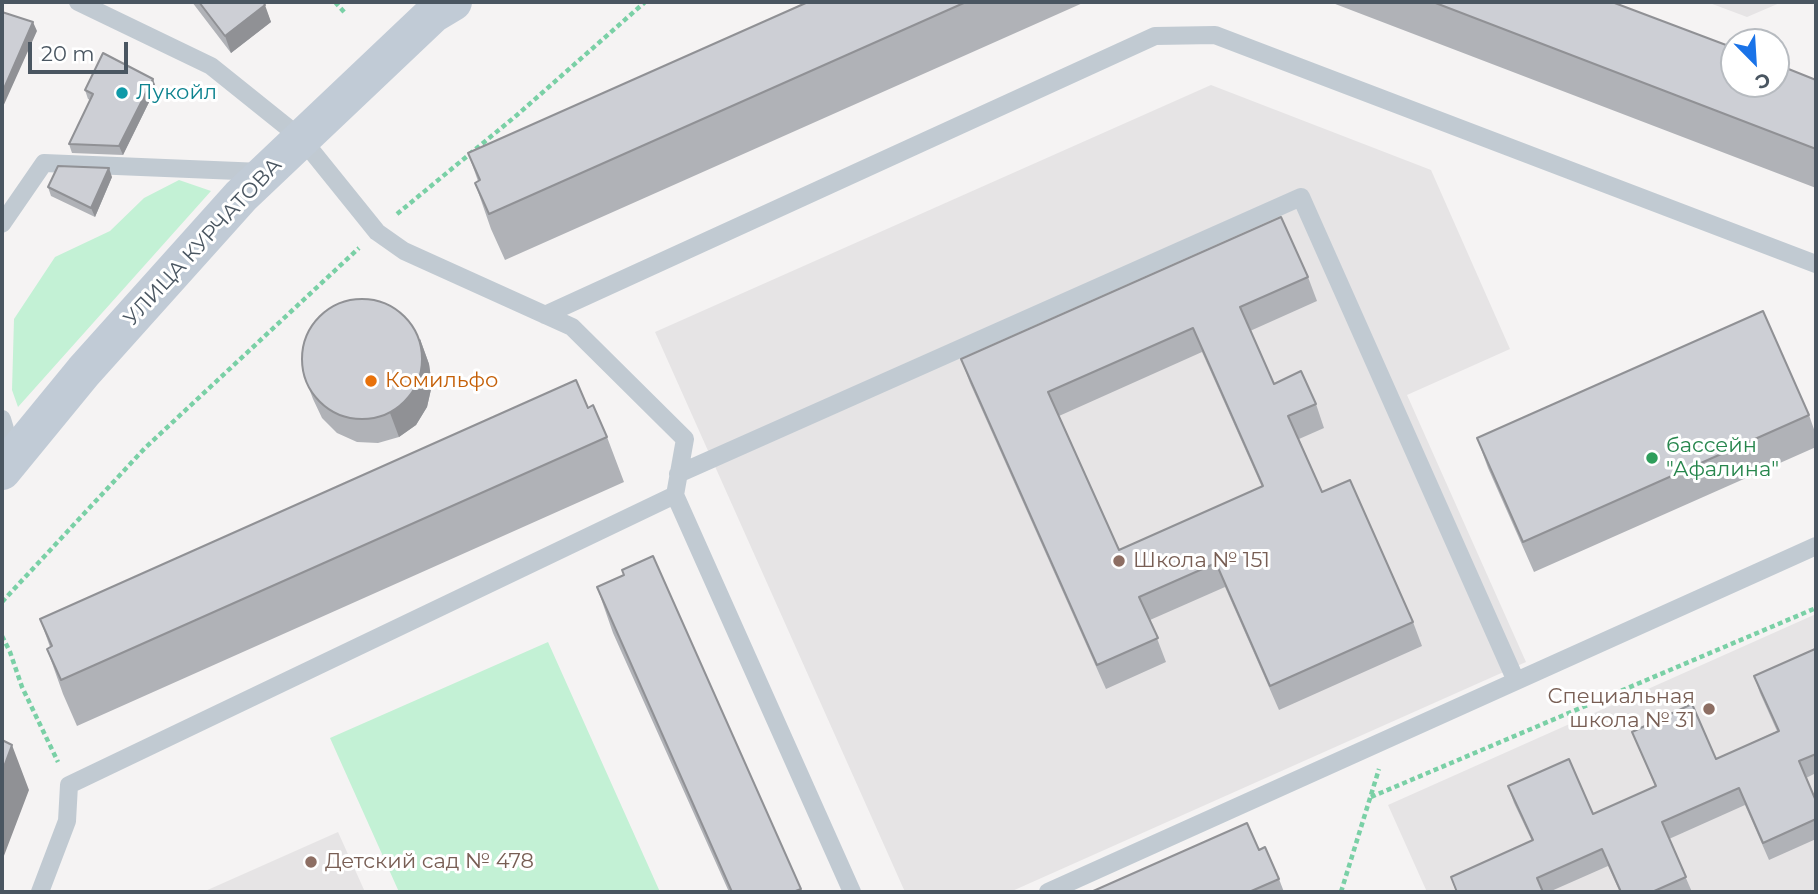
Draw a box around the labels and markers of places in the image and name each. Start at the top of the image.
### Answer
place label: Лукойл [136,80,217,106]
marker: Лукойл [114,85,130,101]
place label: Комильфо [385,368,498,394]
marker: Комильфо [363,373,379,389]
place label: бассейн "Афалина" [1666,433,1779,483]
marker: бассейн "Афалина" [1644,450,1660,466]
place label: Школа № 151 [1133,548,1270,574]
marker: Школа № 151 [1111,553,1127,569]
place label: Специальная школа № 31 [1548,684,1695,734]
marker: Специальная школа № 31 [1701,701,1717,717]
place label: Детский сад № 478 [325,849,534,875]
marker: Детский сад № 478 [303,854,319,870]

